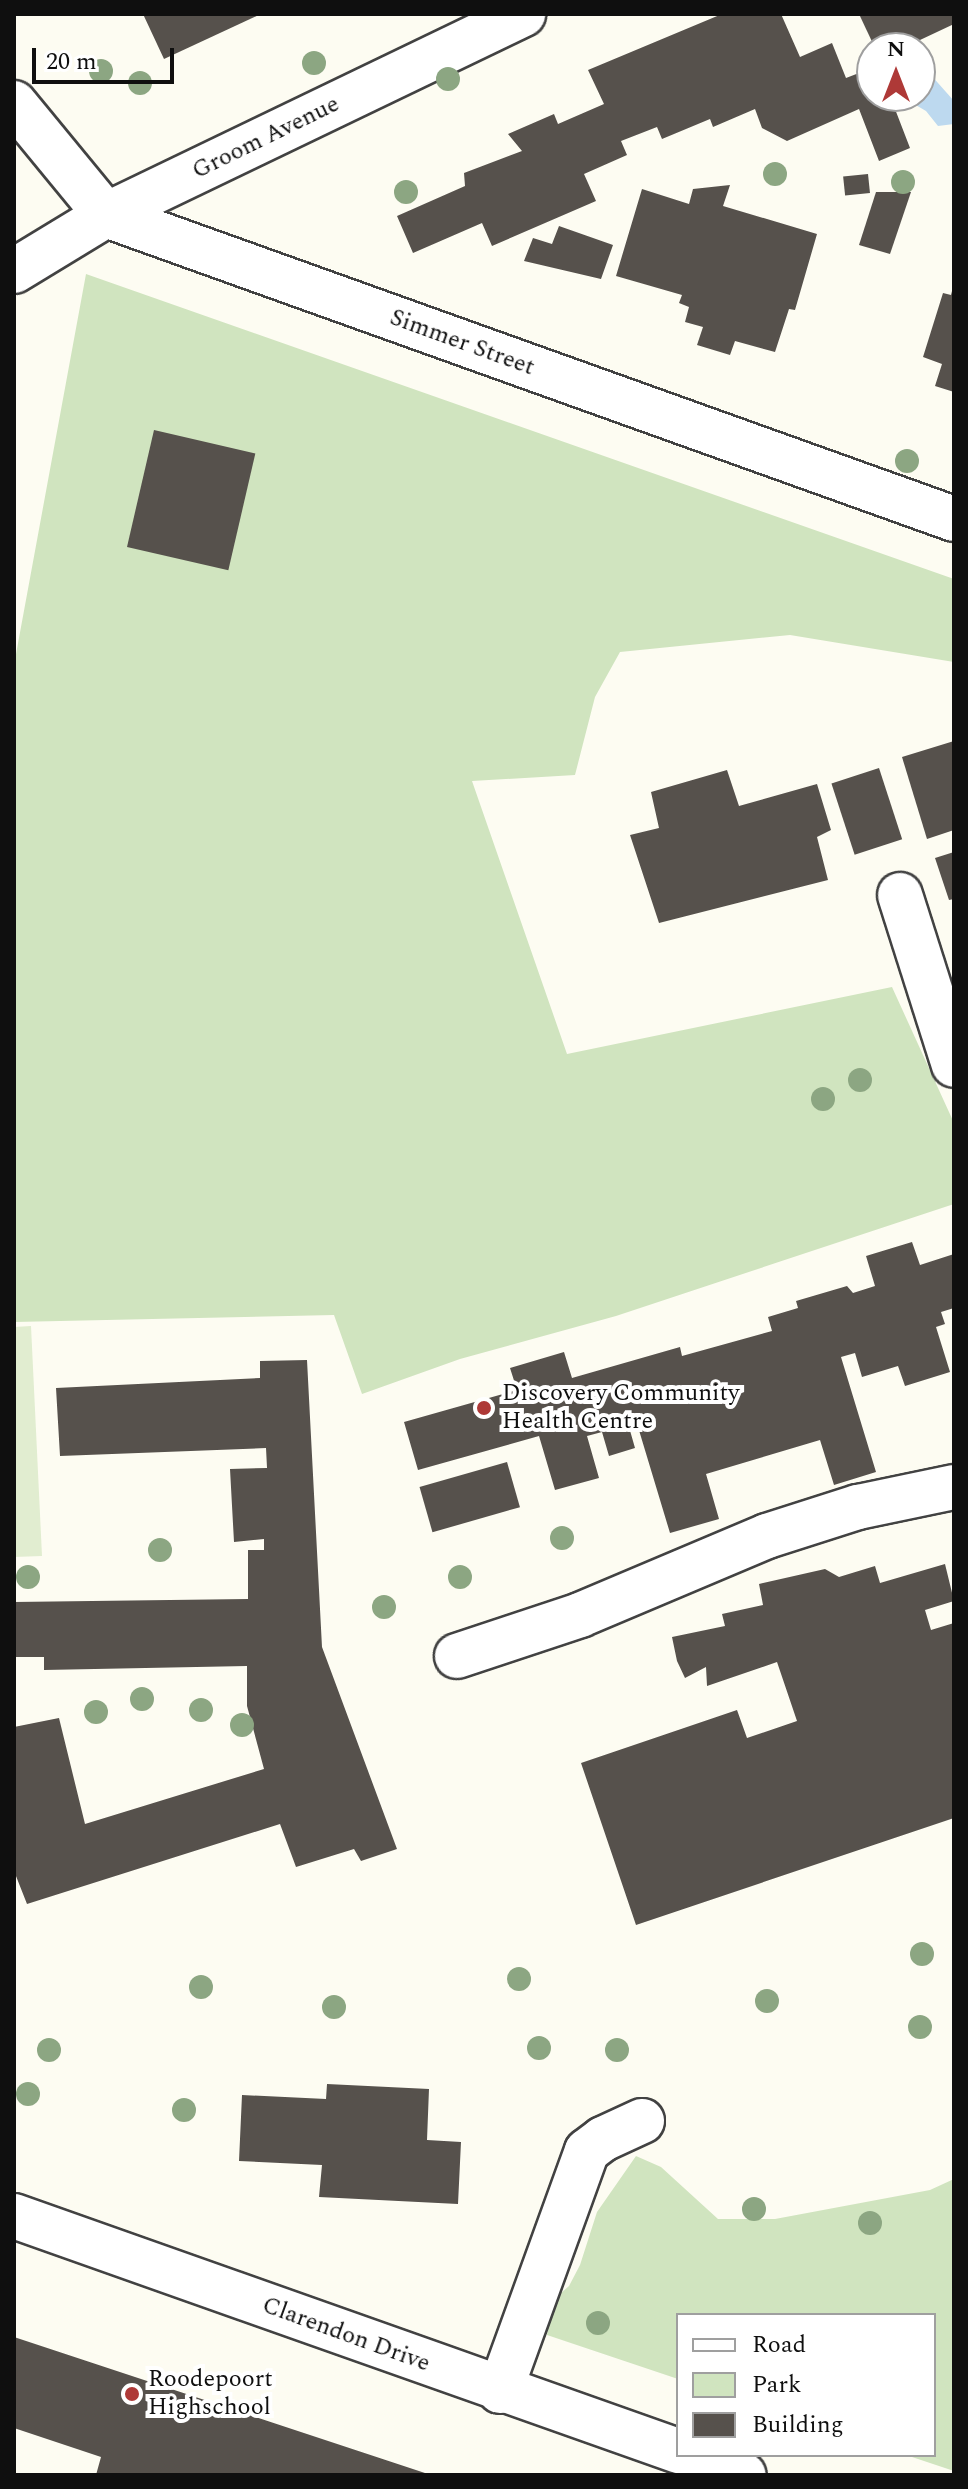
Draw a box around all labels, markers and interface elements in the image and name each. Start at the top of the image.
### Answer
scale bar [36,32,178,82]
north arrow [856,32,936,112]
text: N [887,33,905,66]
text: 20 m [46,44,97,80]
street label: Groom Avenue [188,90,344,186]
street label: Simmer Street [386,304,538,382]
place label: Discovery Community Health Centre [502,1380,740,1436]
marker: Discovery Community Health Centre [473,1397,495,1419]
street label: Clarendon Drive [258,2291,434,2379]
legend [676,2313,936,2457]
text: Road [752,2327,806,2363]
place label: Roodepoort Highschool [148,2366,273,2422]
text: Park [752,2367,802,2403]
marker: Roodepoort Highschool [123,2385,141,2403]
text: Building [752,2407,844,2443]

